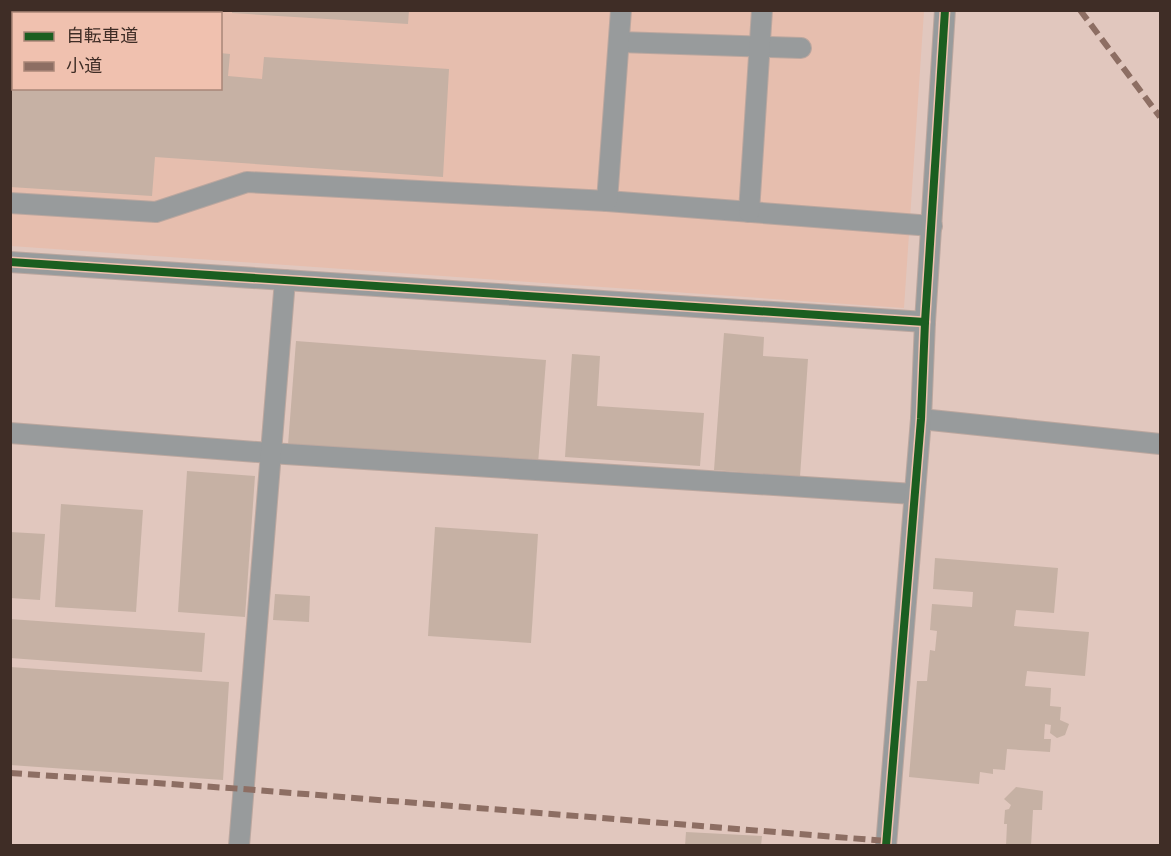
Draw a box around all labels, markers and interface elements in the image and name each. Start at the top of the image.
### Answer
legend [12,12,222,90]
text: 自転車道 [66,25,138,46]
text: 小道 [66,55,102,76]

